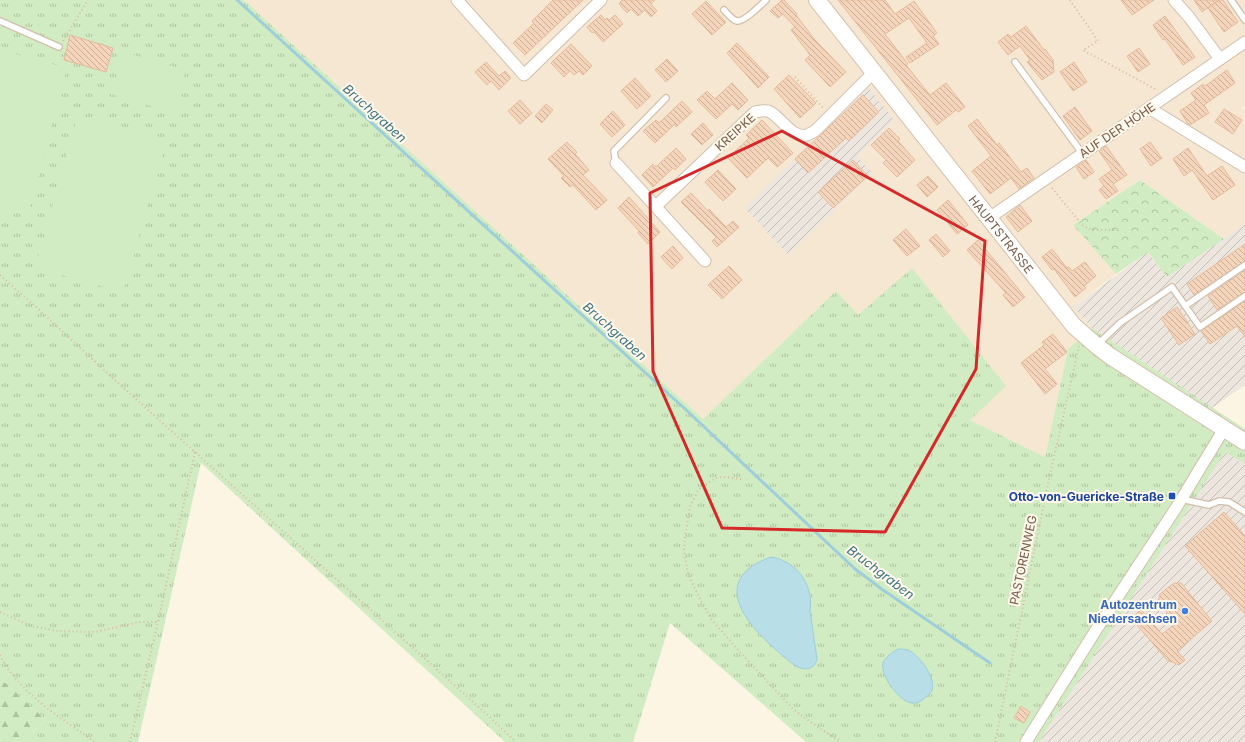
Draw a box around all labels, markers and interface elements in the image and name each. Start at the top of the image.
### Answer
water label: Bruchgraben [340,80,410,146]
street label: AUF DER HÖHE [1076,99,1158,161]
street label: KREIPKE [712,110,758,154]
street label: HAUPTSTRASSE [966,192,1037,276]
water label: Bruchgraben [580,298,650,364]
place label: Otto-von-Guericke-Straße [1009,489,1164,504]
marker: Otto-von-Guericke-Straße [1167,491,1177,501]
street label: PASTORENWEG [1006,514,1040,606]
water label: Bruchgraben [844,542,918,603]
place label: Autozentrum Niedersachsen [1088,597,1177,626]
marker: Autozentrum Niedersachsen [1180,606,1190,616]

